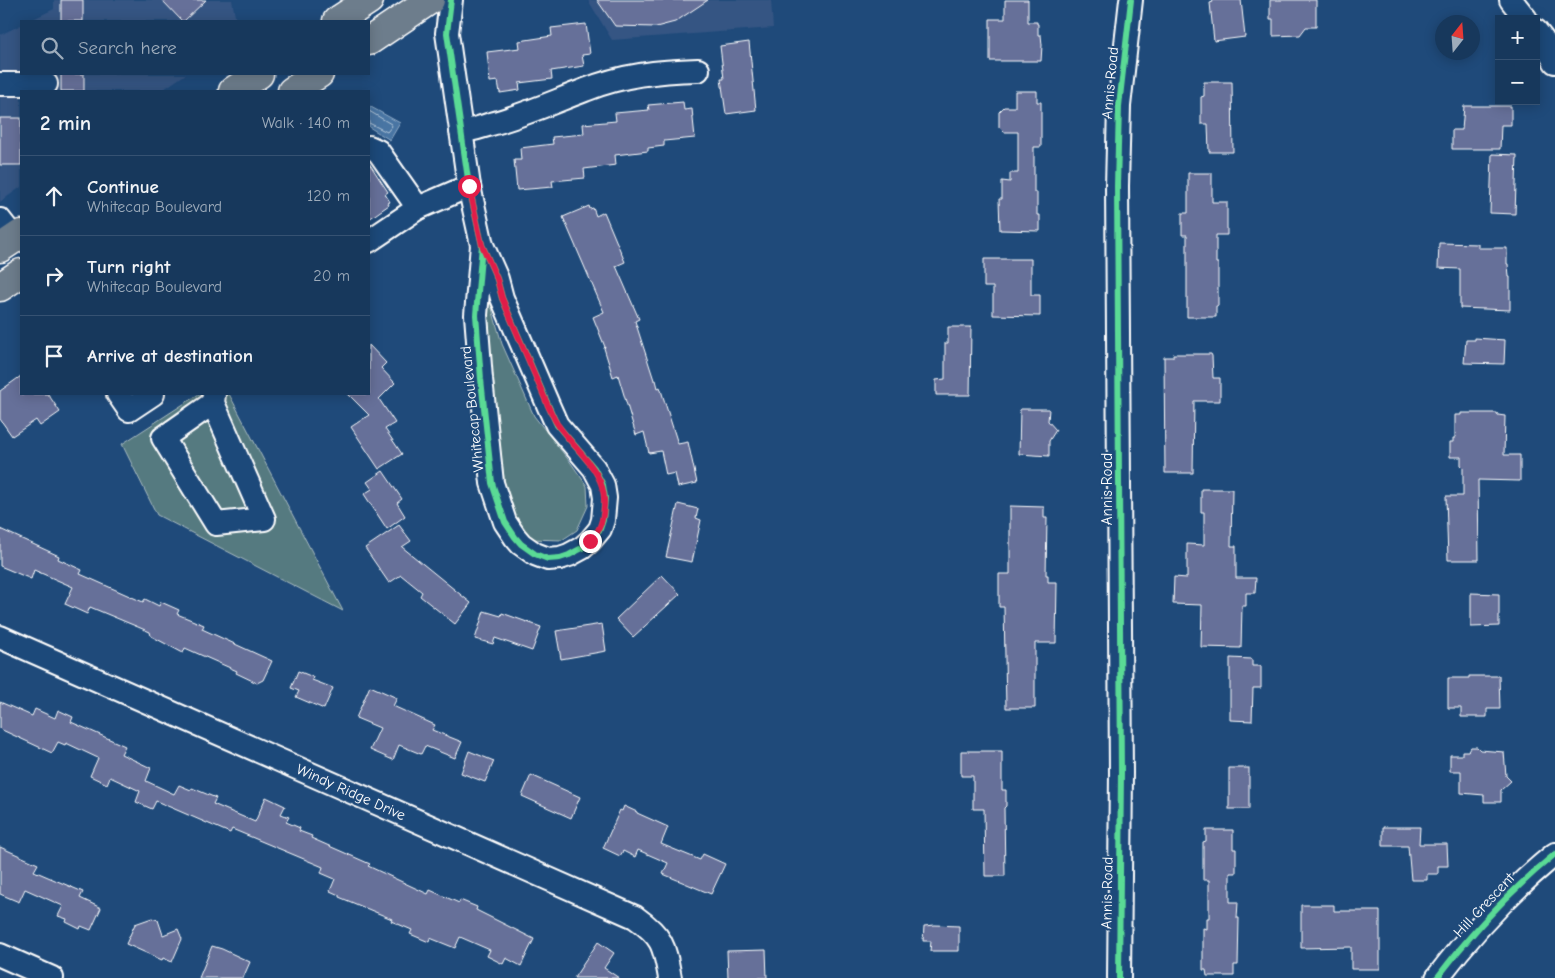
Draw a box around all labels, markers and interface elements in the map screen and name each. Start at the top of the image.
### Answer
north arrow [1435,15,1480,60]
map controls [1495,15,1540,105]
button: + [1495,15,1540,60]
search box [20,20,370,75]
icon: search [38,34,66,62]
text: Search here [78,37,177,59]
street label: Annis Road [1098,46,1122,120]
button: − [1495,60,1540,105]
text: 2 min [40,111,91,135]
text: Walk · 140 m [262,114,350,132]
route start [458,175,481,198]
text: Continue [87,176,159,198]
icon: ahead [40,182,68,210]
text: 120 m [307,187,350,205]
text: Whitecap Boulevard [87,198,222,216]
text: Turn right [87,256,171,278]
icon: right [40,262,68,290]
text: 20 m [313,267,350,285]
text: Whitecap Boulevard [87,278,222,296]
icon: arrive [40,342,68,370]
text: Arrive at destination [87,345,253,367]
street label: Whitecap Boulevard [456,345,488,473]
street label: Annis Road [1098,453,1116,525]
route end [579,530,602,553]
street label: Windy Ridge Drive [294,760,409,824]
street label: Annis Road [1097,857,1117,929]
street label: Hill Crescent [1450,868,1519,941]

